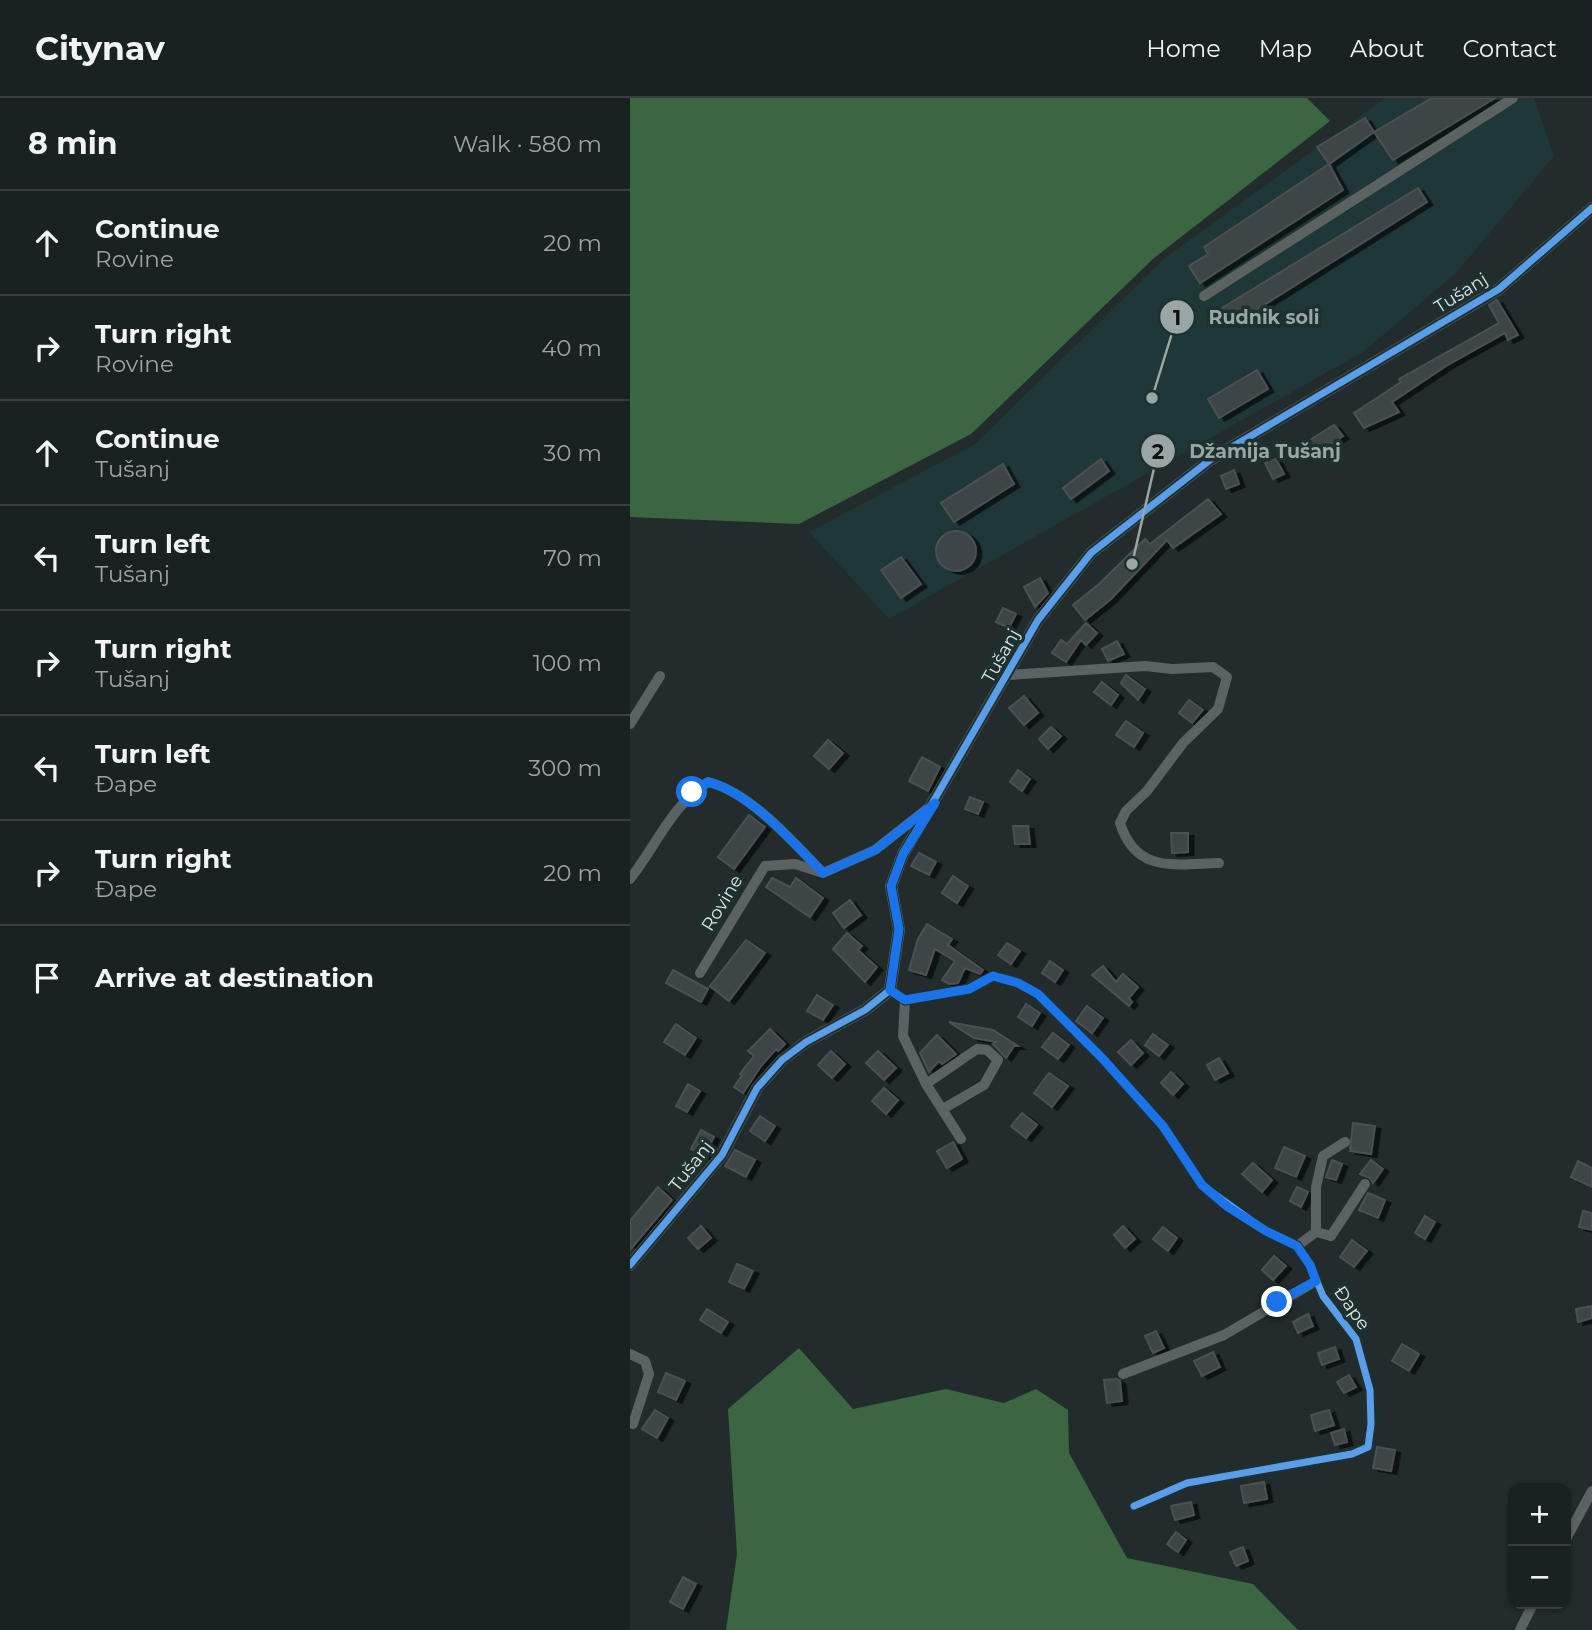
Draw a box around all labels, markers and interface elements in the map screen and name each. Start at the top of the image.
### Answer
text: Citynav [35,28,165,68]
text: Home [1146,34,1221,63]
text: Map [1259,34,1312,63]
text: About [1350,34,1424,63]
text: Contact [1462,34,1557,63]
text: 8 min [28,125,118,162]
text: Walk · 580 m [453,130,602,158]
text: Continue [95,213,220,245]
icon: ahead [28,224,66,262]
text: 20 m [543,229,602,257]
text: Rovine [95,245,174,273]
street label: Tušanj [1430,268,1492,318]
callout: Rudnik soli [1159,297,1333,337]
text: 1 [1173,305,1181,330]
text: Rudnik soli [1209,306,1319,329]
text: Turn right [95,318,231,350]
icon: right [28,329,66,367]
text: 40 m [541,334,602,362]
text: Rovine [95,350,174,378]
text: Continue [95,423,220,455]
callout: Džamija Tušanj [1141,431,1355,471]
icon: ahead [28,434,66,472]
text: 30 m [543,439,602,467]
text: 2 [1152,439,1164,464]
text: Džamija Tušanj [1189,440,1341,463]
text: Tušanj [95,455,170,483]
text: Turn left [95,528,211,560]
icon: left [28,539,66,577]
text: 70 m [543,544,602,572]
text: Tušanj [95,560,170,588]
street label: Tušanj [977,625,1025,687]
text: Turn right [95,633,231,665]
icon: right [28,644,66,682]
text: 100 m [533,649,602,677]
text: Tušanj [95,665,170,693]
text: Turn left [95,738,211,770]
icon: left [28,749,66,787]
text: 300 m [528,754,602,782]
text: Đape [95,770,157,798]
route start [676,776,707,807]
text: Turn right [95,843,231,875]
icon: right [28,854,66,892]
text: 20 m [543,859,602,887]
street label: Rovine [697,871,747,935]
text: Đape [95,875,157,903]
icon: arrive [28,959,66,997]
text: Arrive at destination [95,962,374,994]
street label: Tušanj [664,1136,718,1196]
street label: Đape [1329,1282,1375,1334]
route end [1261,1286,1292,1317]
map controls [1508,1483,1571,1609]
button: + [1508,1483,1571,1546]
button: − [1508,1546,1571,1609]

